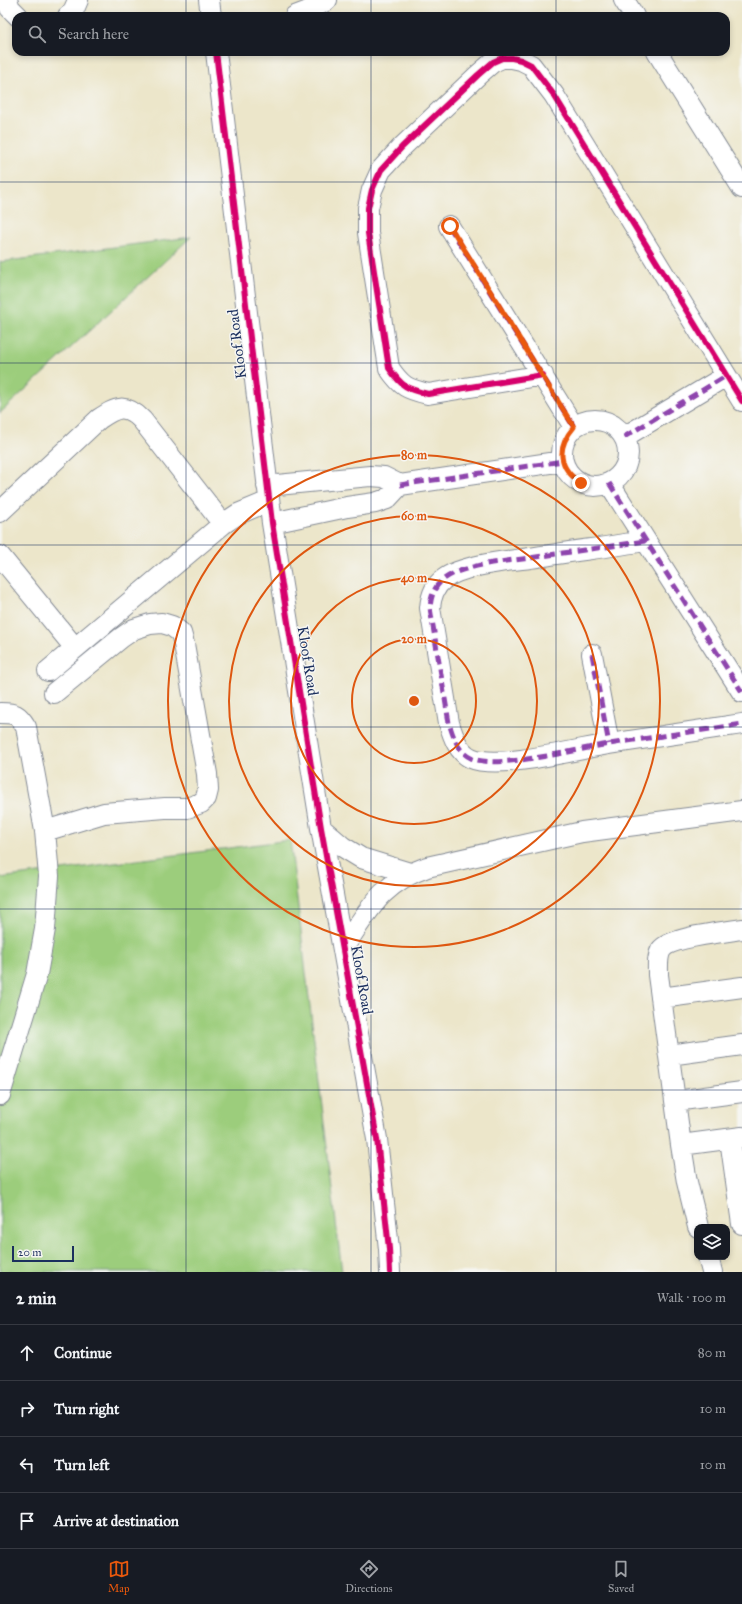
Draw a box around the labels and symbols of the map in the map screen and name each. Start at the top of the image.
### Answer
route start [441,217,459,235]
street label: Kloof Road [224,308,250,380]
text: 80 m [401,448,428,462]
route end [572,474,590,492]
text: 60 m [401,509,428,523]
text: 40 m [401,571,428,586]
street label: Kloof Road [294,625,322,698]
text: 20 m [401,632,428,646]
centre of rings [407,694,421,708]
street label: Kloof Road [347,944,377,1017]
scale bar [12,1244,74,1263]

